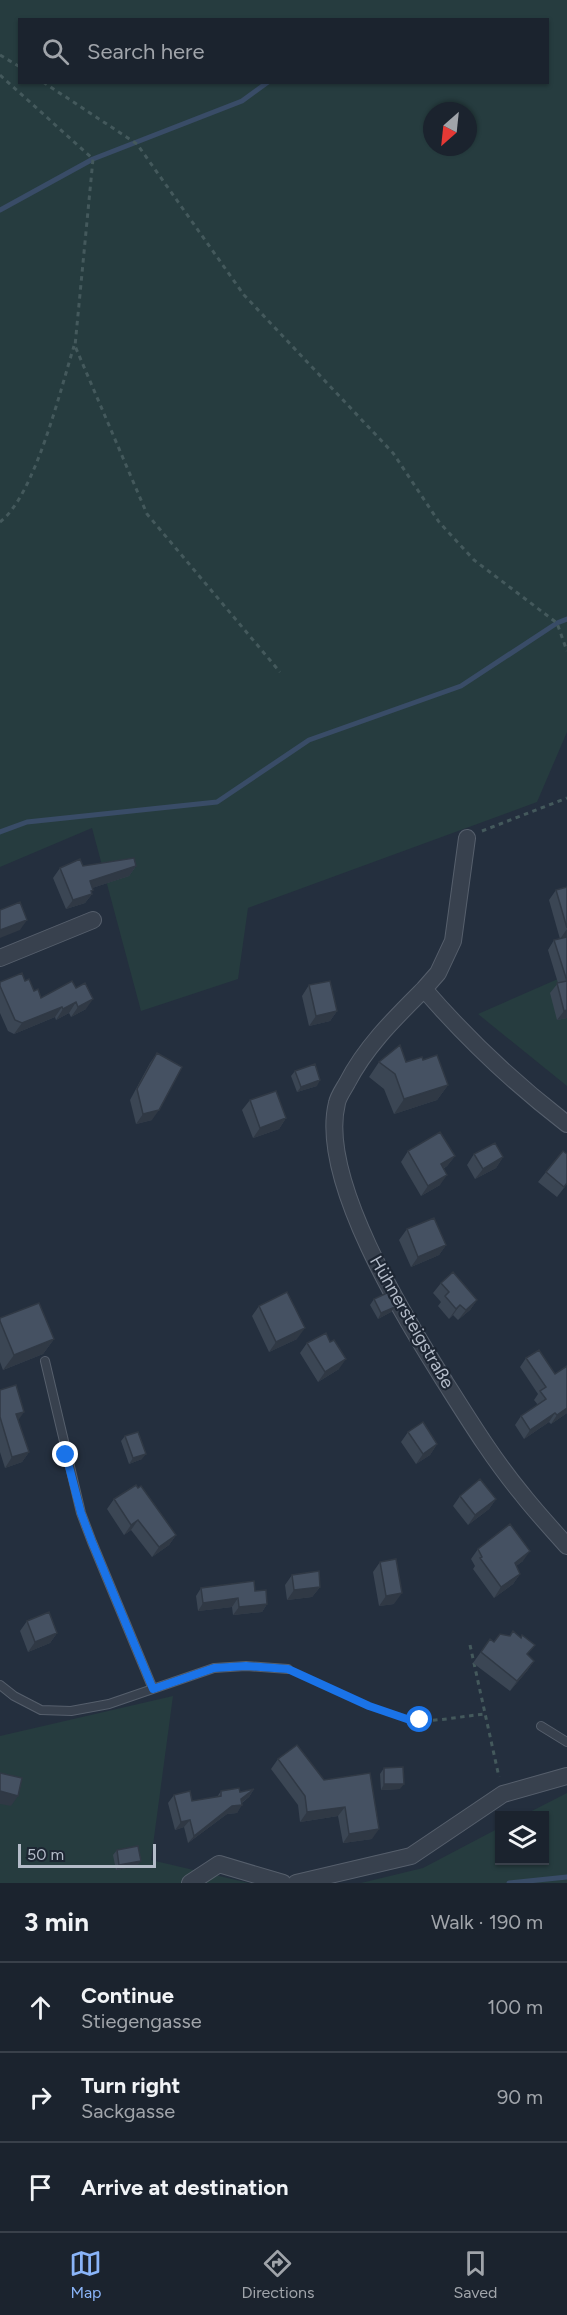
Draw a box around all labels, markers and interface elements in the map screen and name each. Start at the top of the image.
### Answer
search box [18,18,549,84]
icon: search [39,35,72,68]
text: Search here [87,38,205,65]
north arrow [423,102,477,156]
street label: Hühnersteigstraße [365,1252,459,1392]
route end [52,1441,78,1467]
route start [406,1706,432,1732]
map controls [495,1811,549,1865]
button: layers [495,1811,549,1865]
scale bar [18,1841,156,1868]
text: 50 m [27,1845,64,1864]
text: 3 min [24,1906,89,1938]
text: Walk · 190 m [431,1910,543,1934]
text: Continue [81,1982,174,2009]
icon: ahead [24,1991,57,2024]
text: 100 m [487,1995,543,2019]
text: Stiegengasse [81,2009,202,2033]
text: Turn right [81,2072,180,2099]
icon: right [24,2081,57,2114]
text: 90 m [497,2085,543,2109]
text: Sackgasse [81,2099,175,2123]
icon: arrive [24,2171,57,2204]
text: Arrive at destination [81,2174,289,2201]
tab: Map [69,2247,102,2302]
tab: Directions [241,2247,314,2302]
tab: Saved [453,2247,498,2302]

